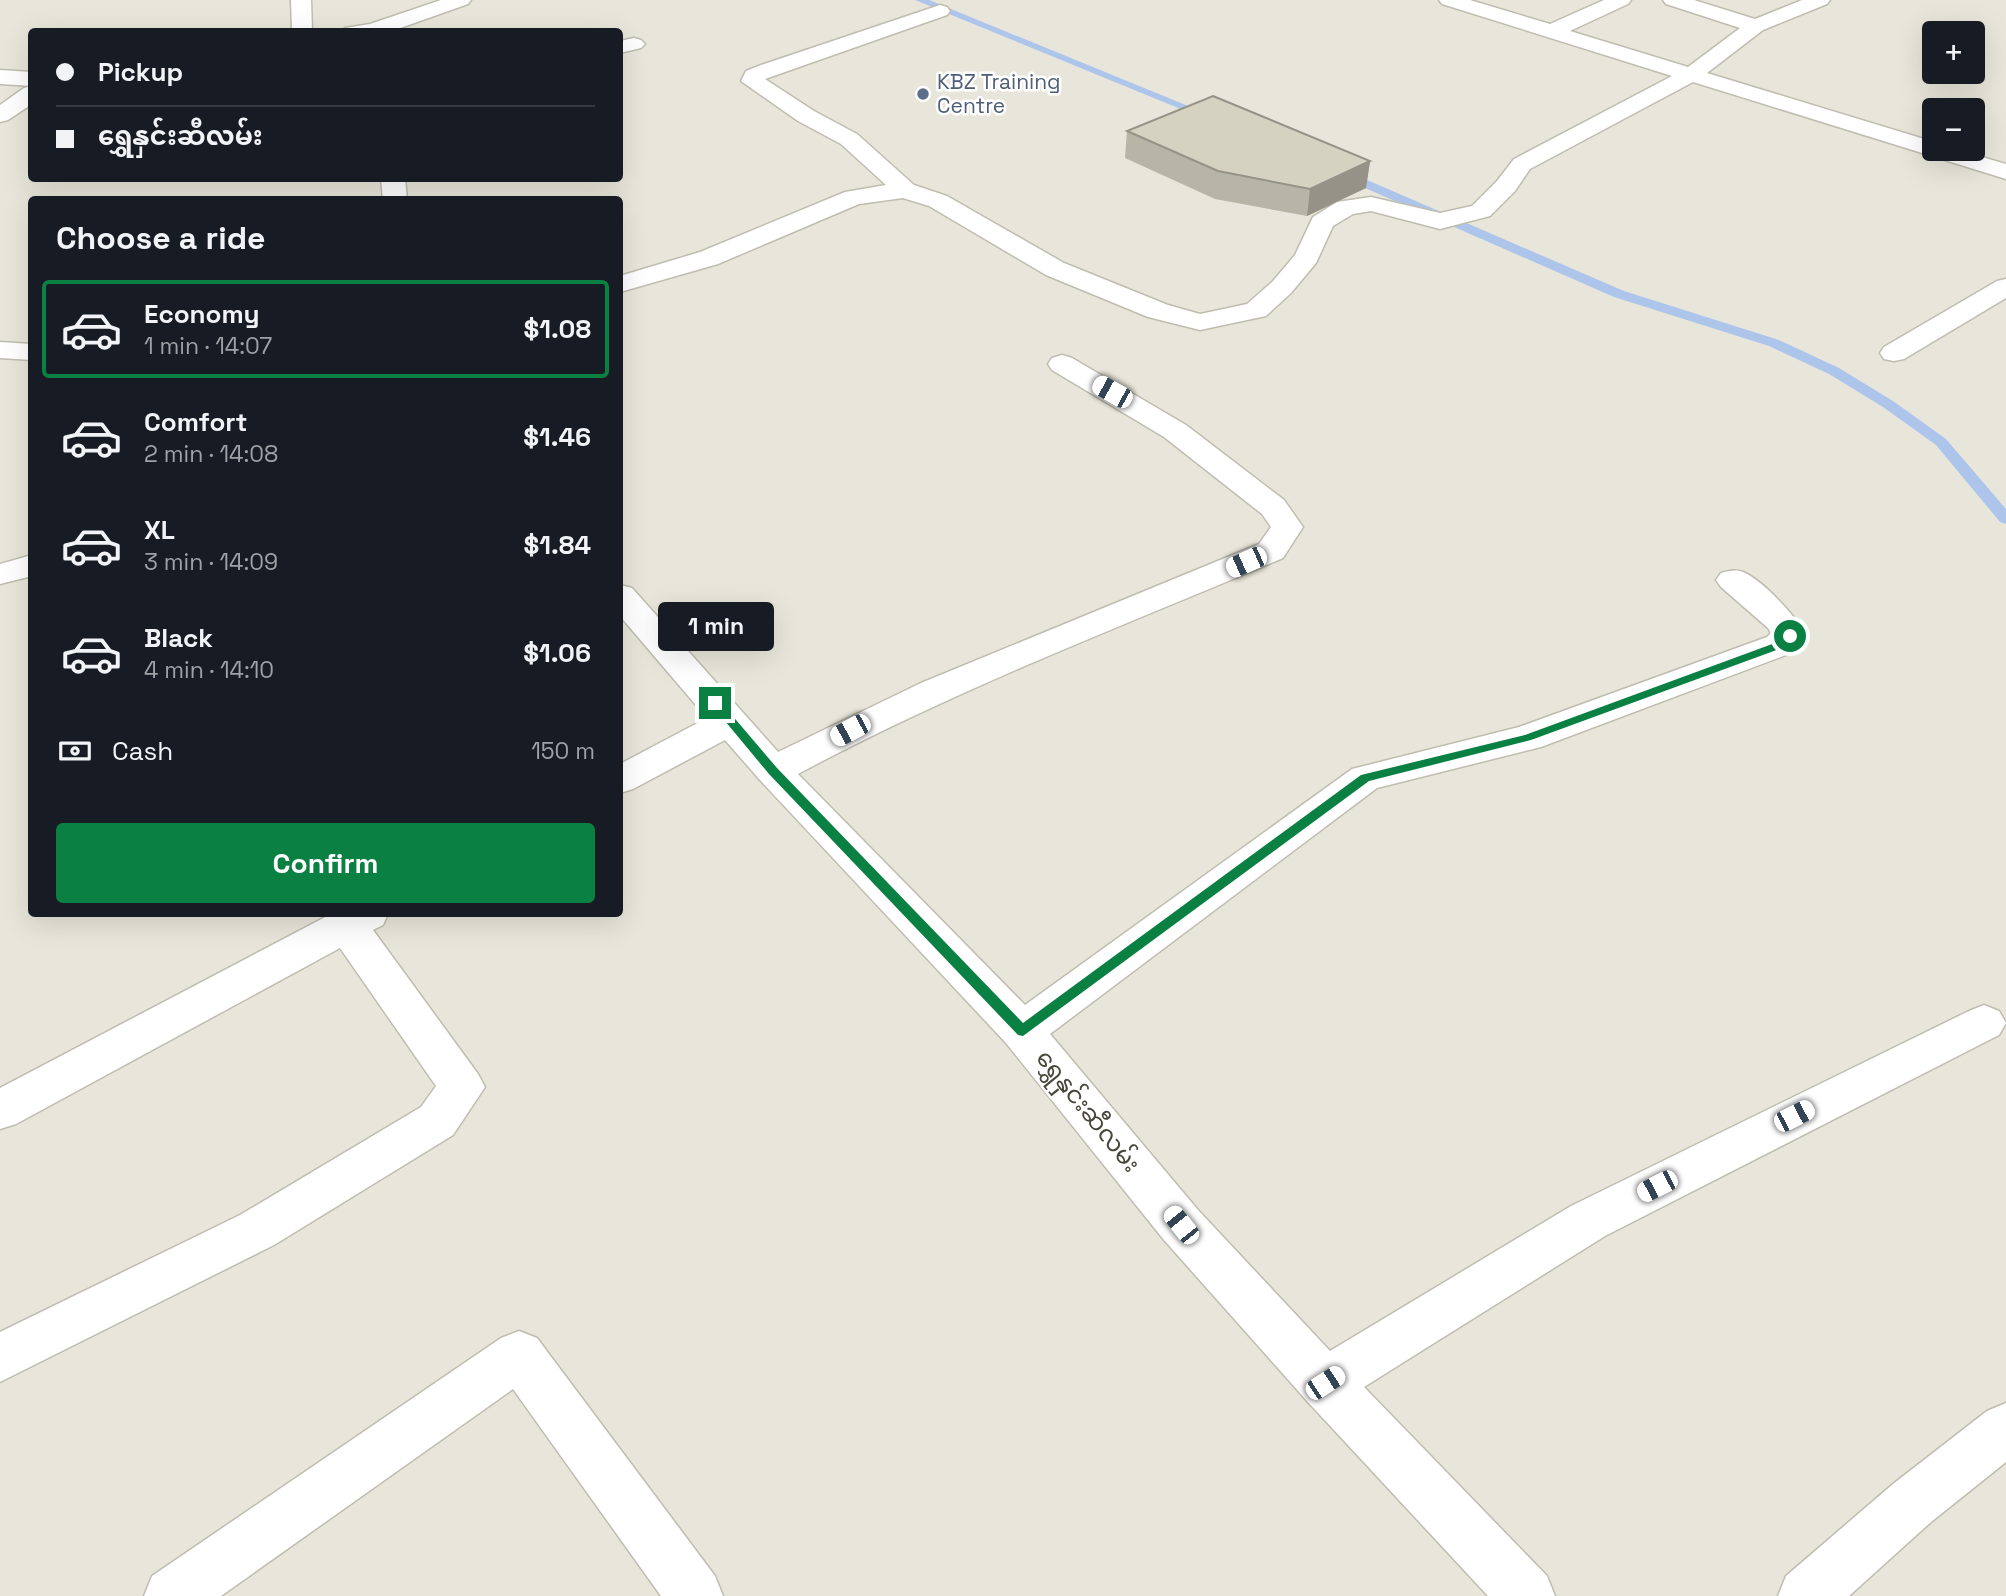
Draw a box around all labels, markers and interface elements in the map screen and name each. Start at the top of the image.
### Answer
map controls [1922,21,1985,161]
button: + [1922,21,1985,84]
text: Pickup [98,55,183,89]
place label: KBZ Training Centre [937,68,1061,119]
marker: KBZ Training Centre [915,86,931,102]
button: − [1922,98,1985,161]
text: ရွှေနှင်းဆီလမ်း [98,119,263,153]
text: Choose a ride [56,218,266,258]
text: Economy [144,297,260,331]
icon: car [60,298,123,361]
text: $1.08 [524,312,591,346]
text: 1 min · 14:07 [144,331,272,361]
car [1089,373,1136,411]
text: Comfort [144,405,247,439]
icon: car [60,406,123,469]
text: $1.46 [523,420,591,454]
text: 2 min · 14:08 [144,439,278,469]
text: XL [144,513,175,547]
icon: car [60,514,123,577]
text: $1.84 [524,528,591,562]
car [1223,544,1270,580]
text: 3 min · 14:09 [144,547,278,577]
callout: 1 min [657,602,773,650]
text: 1 min [688,611,744,641]
route start [1774,620,1806,652]
text: Black [144,621,213,655]
icon: car [60,622,123,685]
text: $1.06 [523,636,591,670]
text: 4 min · 14:10 [144,655,274,685]
route end [699,687,731,719]
car [827,711,874,749]
icon: cash [56,732,94,770]
text: Cash [112,734,173,768]
text: 150 m [531,736,595,766]
button: Confirm [56,823,595,903]
street label: ရွှေနှင်းဆီလမ်း [1026,1043,1147,1181]
car [1771,1097,1818,1135]
car [1634,1167,1681,1205]
car [1160,1202,1203,1248]
car [1302,1363,1349,1403]

